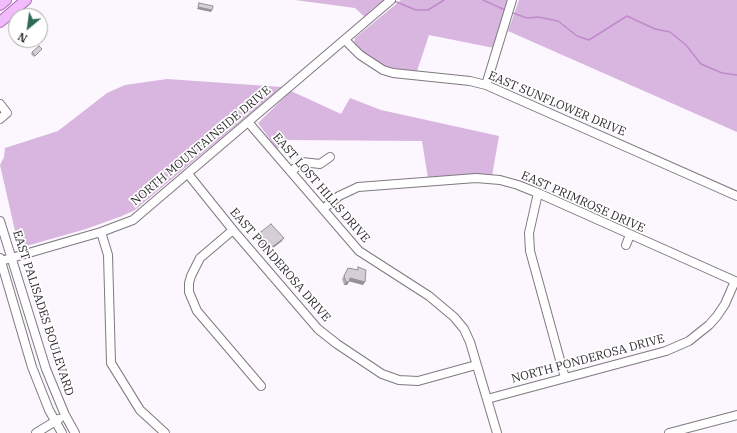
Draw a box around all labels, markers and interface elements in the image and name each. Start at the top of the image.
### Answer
north arrow [8,8,48,48]
text: N [15,29,30,46]
street label: EAST SUNFLOWER DRIVE [486,68,628,140]
street label: NORTH MOUNTAINSIDE DRIVE [128,83,274,209]
street label: EAST LOST HILLS DRIVE [269,130,373,246]
street label: EAST PRIMROSE DRIVE [519,168,647,236]
street label: EAST PONDEROSA DRIVE [227,205,333,325]
street label: EAST PALISADES BOULEVARD [9,228,77,398]
street label: NORTH PONDEROSA DRIVE [510,332,666,386]

